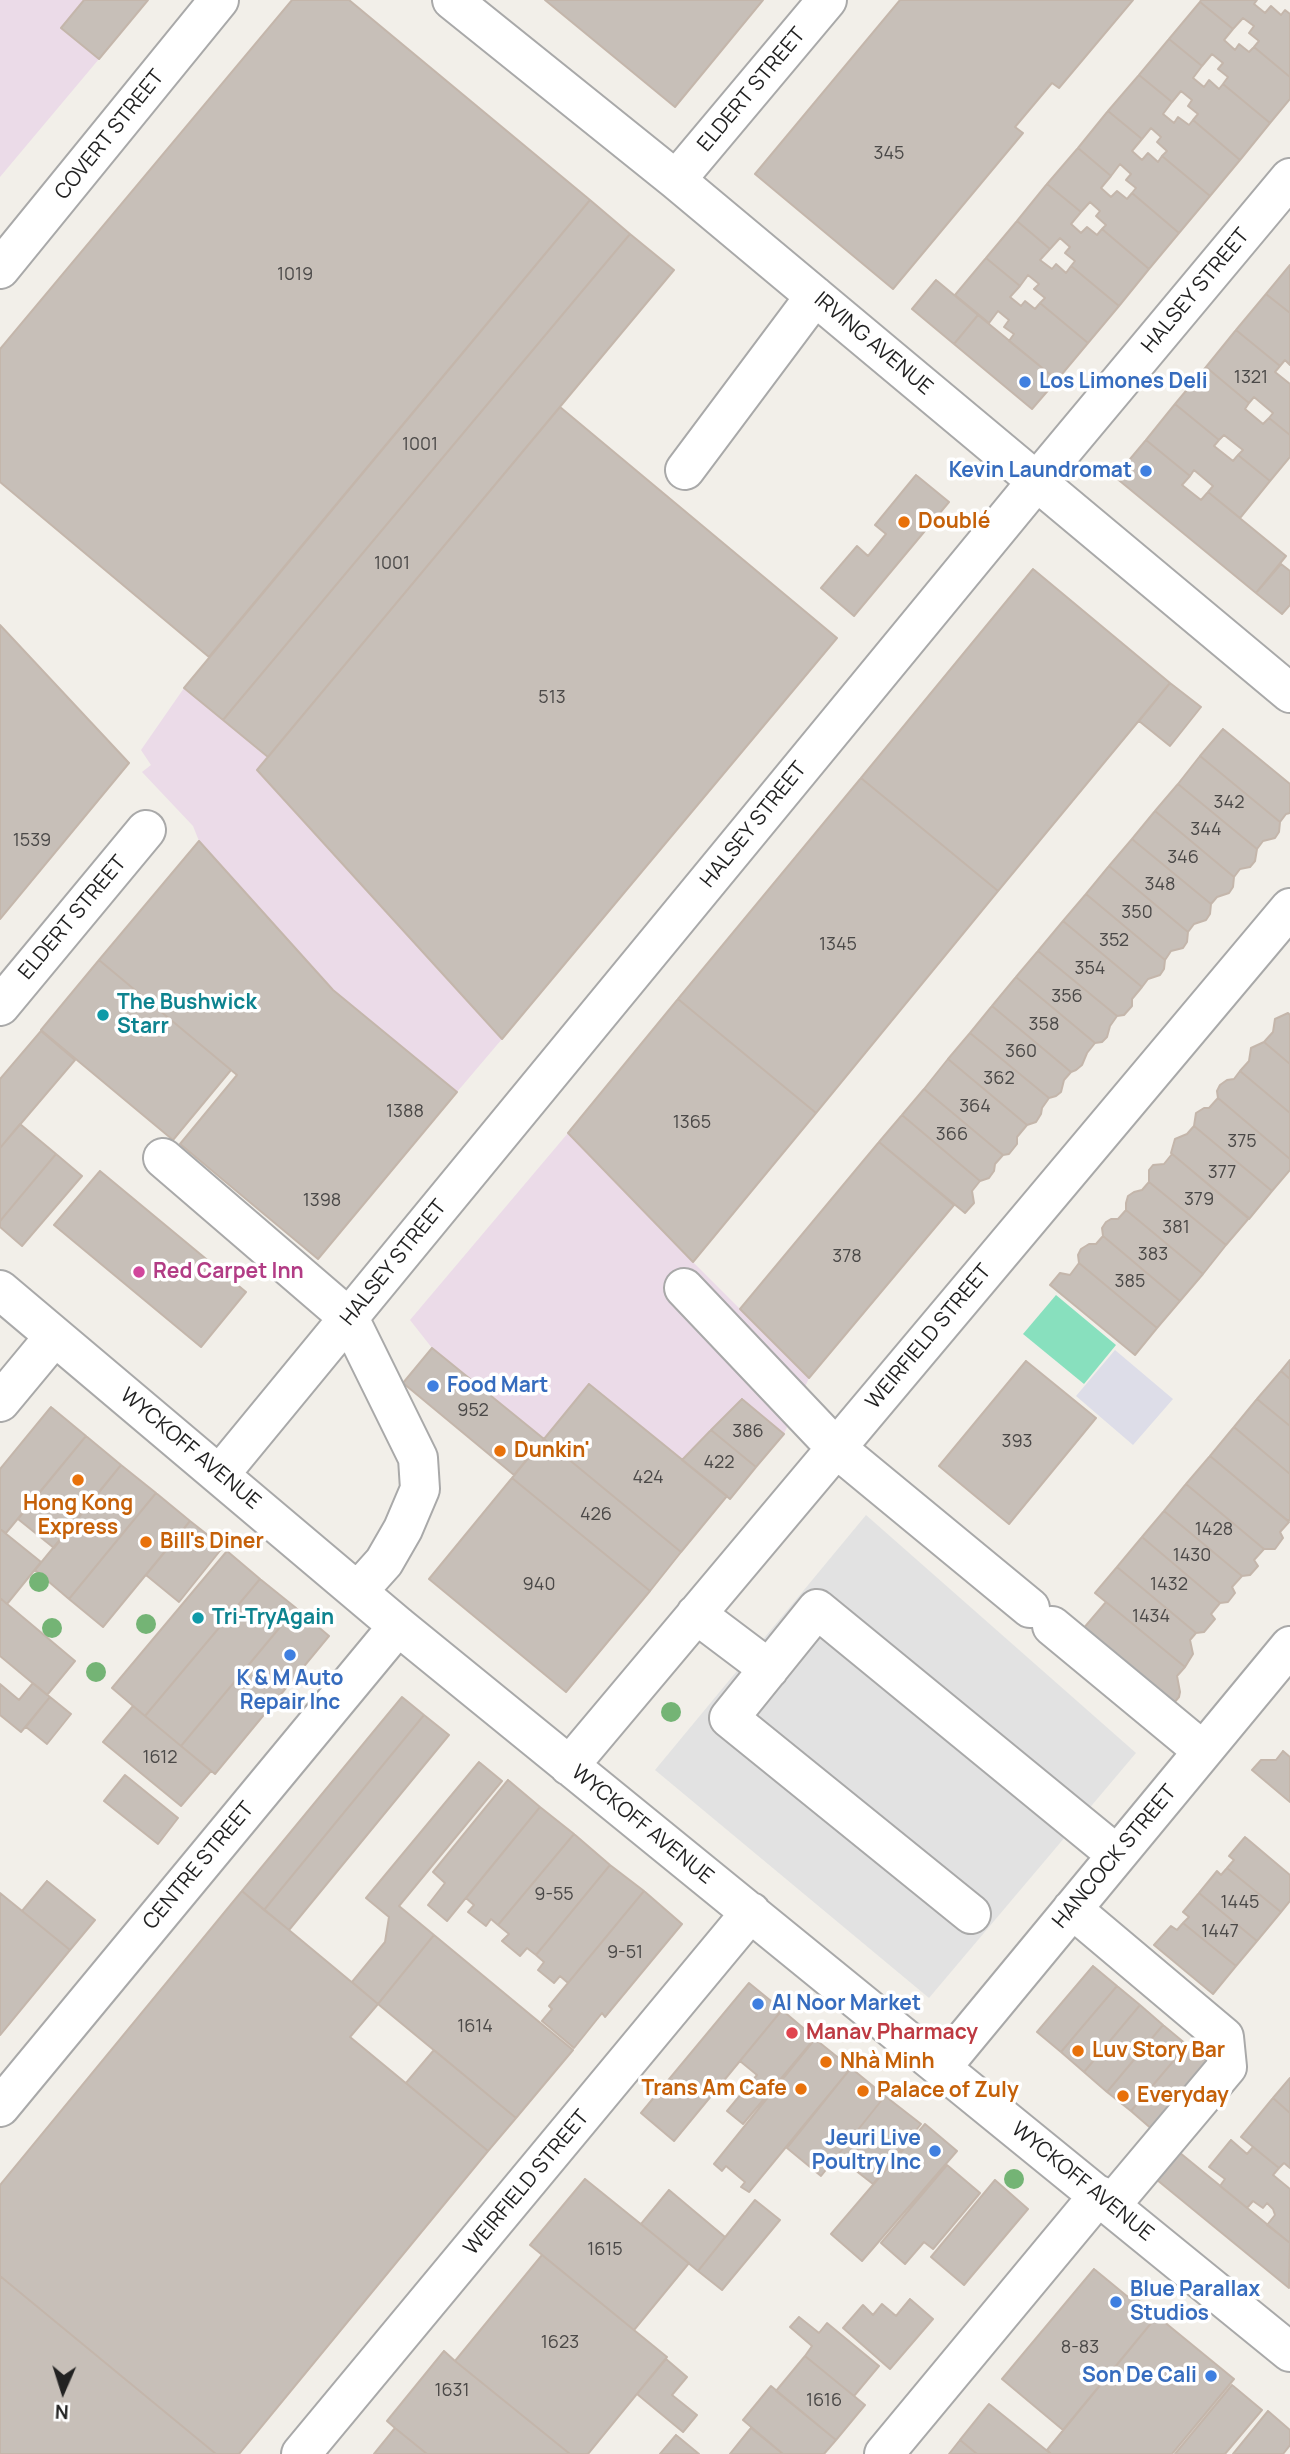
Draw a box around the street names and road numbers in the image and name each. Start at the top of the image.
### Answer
street label: ELDERT STREET [693,23,811,157]
street label: COVERT STREET [50,65,170,205]
street label: HALSEY STREET [1137,224,1255,358]
street label: IRVING AVENUE [809,287,937,401]
street label: HALSEY STREET [696,757,812,893]
street label: ELDERT STREET [14,851,132,985]
street label: HALSEY STREET [336,1195,452,1331]
street label: WEIRFIELD STREET [861,1259,997,1415]
street label: WYCKOFF AVENUE [115,1383,265,1515]
street label: WYCKOFF AVENUE [566,1760,718,1890]
street label: HANCOCK STREET [1048,1780,1182,1934]
street label: CENTRE STREET [138,1797,260,1935]
street label: WEIRFIELD STREET [459,2105,595,2261]
street label: WYCKOFF AVENUE [1006,2117,1158,2247]

